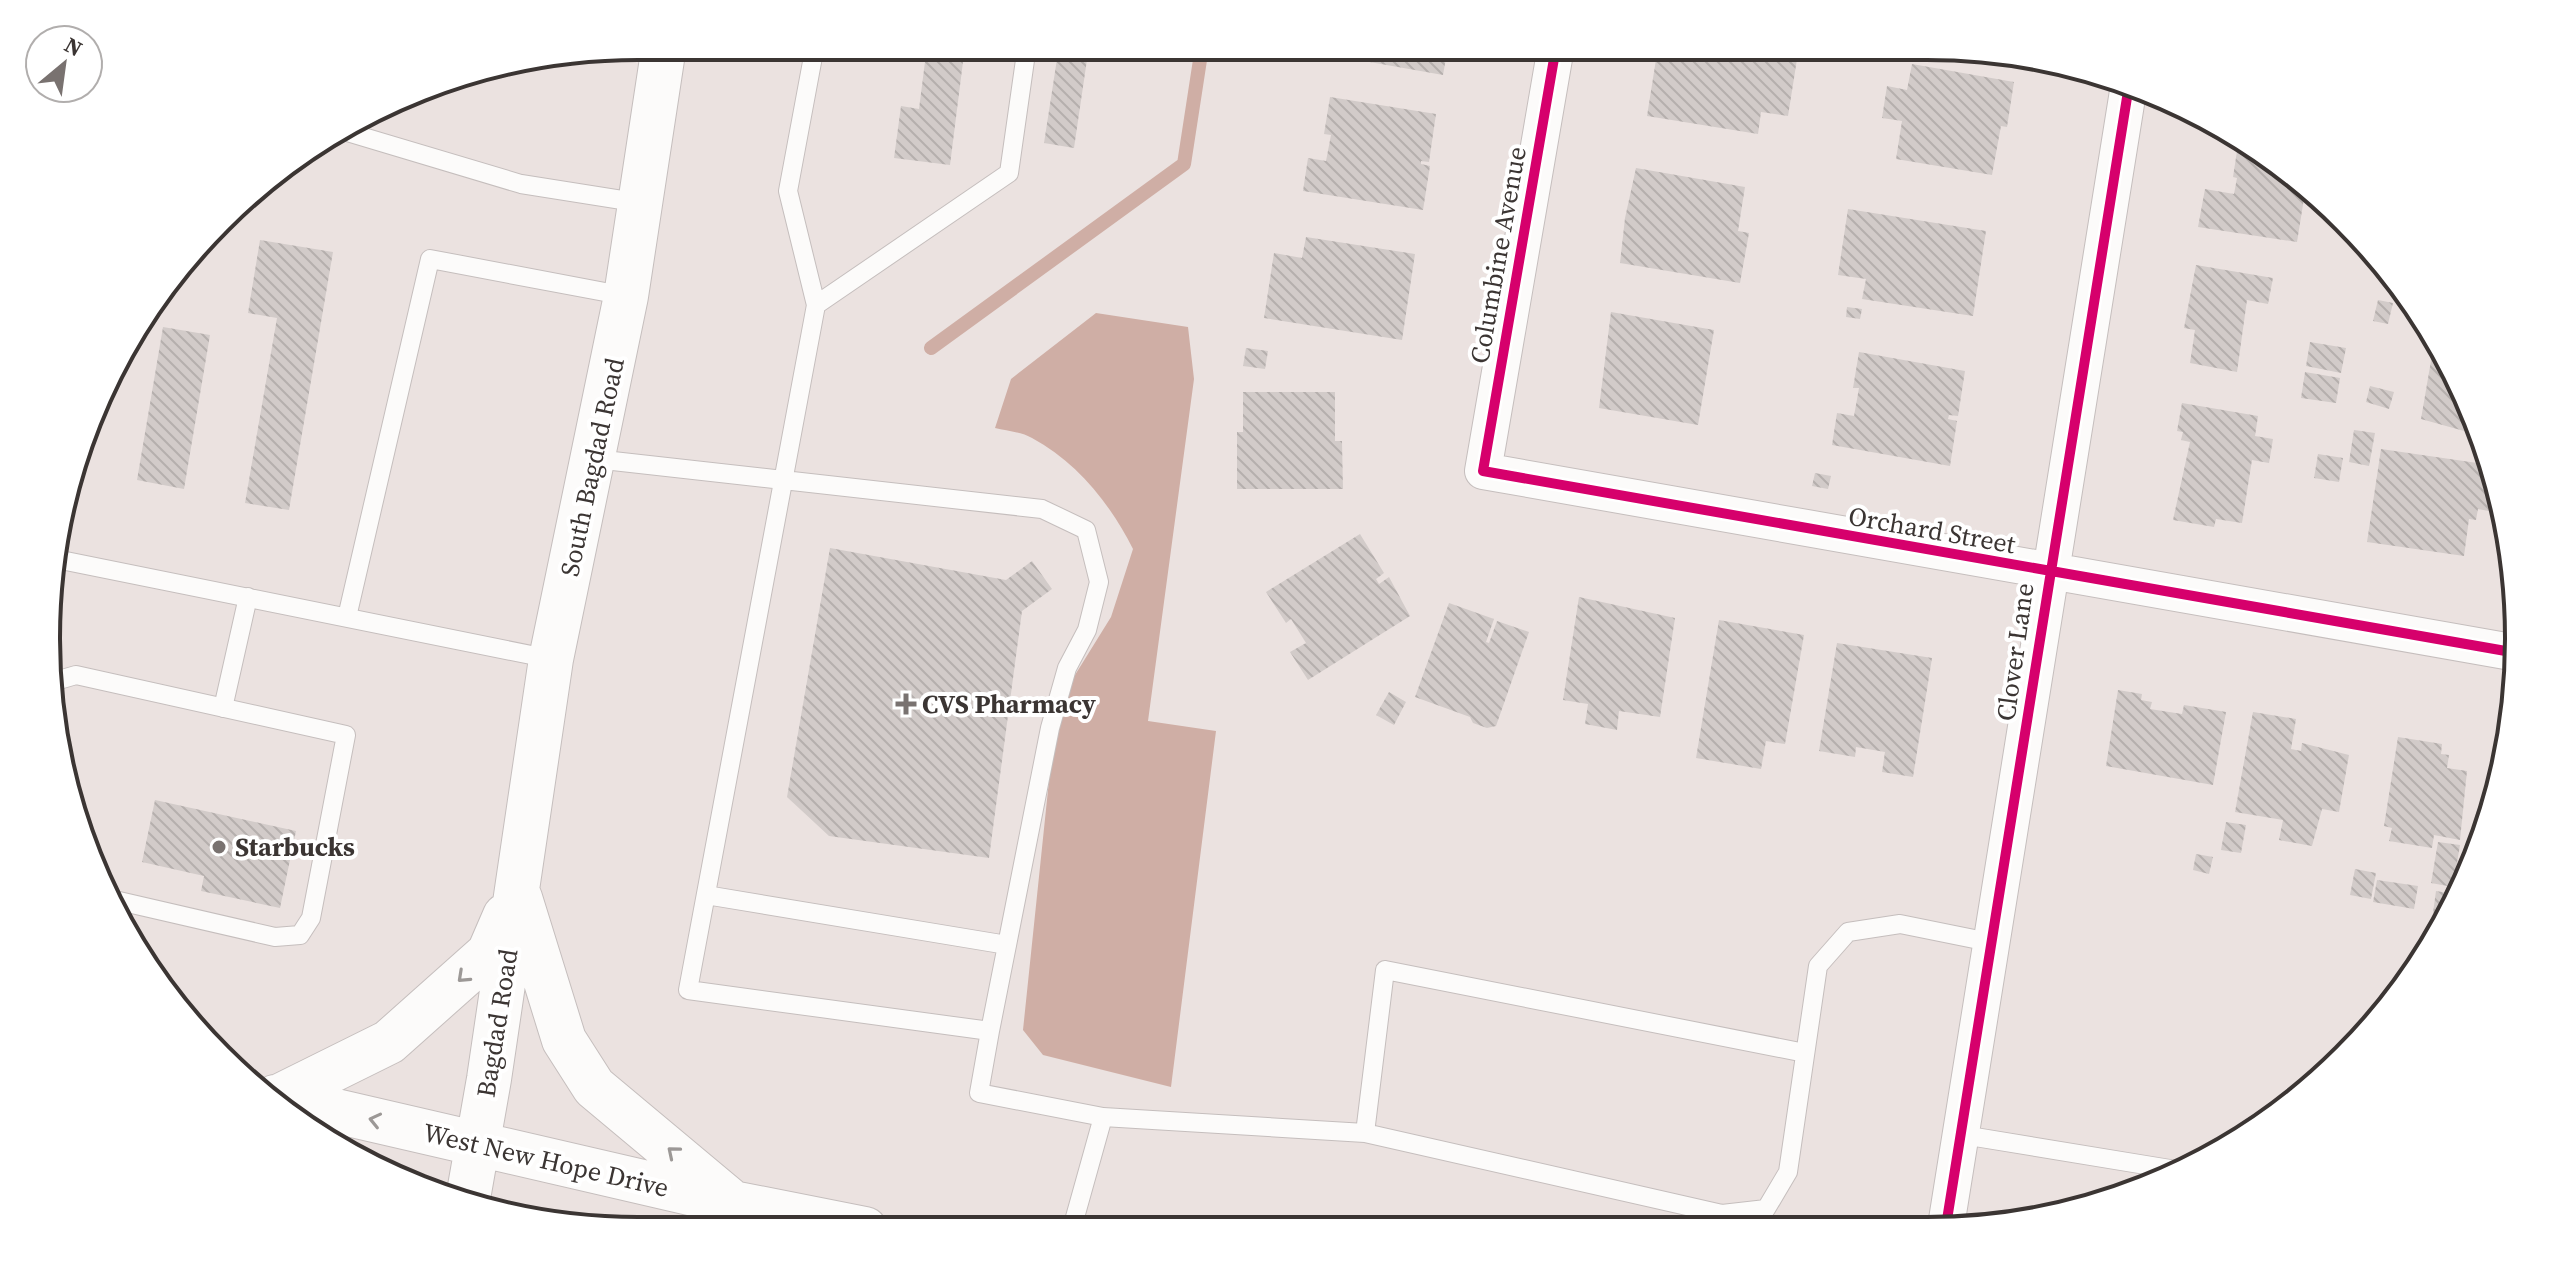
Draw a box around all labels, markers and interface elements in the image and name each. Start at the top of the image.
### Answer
north arrow [24,24,104,104]
text: N [59,30,88,64]
street label: Columbine Avenue [1461,144,1535,366]
street label: South Bagdad Road [551,354,633,580]
street label: Orchard Street [1846,498,2019,562]
street label: Clover Lane [1988,581,2042,723]
place label: CVS Pharmacy [922,686,1096,722]
marker: CVS Pharmacy [897,695,915,713]
place label: Starbucks [235,829,355,865]
marker: Starbucks [210,838,228,856]
street label: Bagdad Road [467,946,527,1100]
one-way arrow [458,968,473,982]
one-way arrow [369,1112,382,1129]
street label: West New Hope Drive [420,1114,672,1206]
one-way arrow [668,1147,683,1162]

